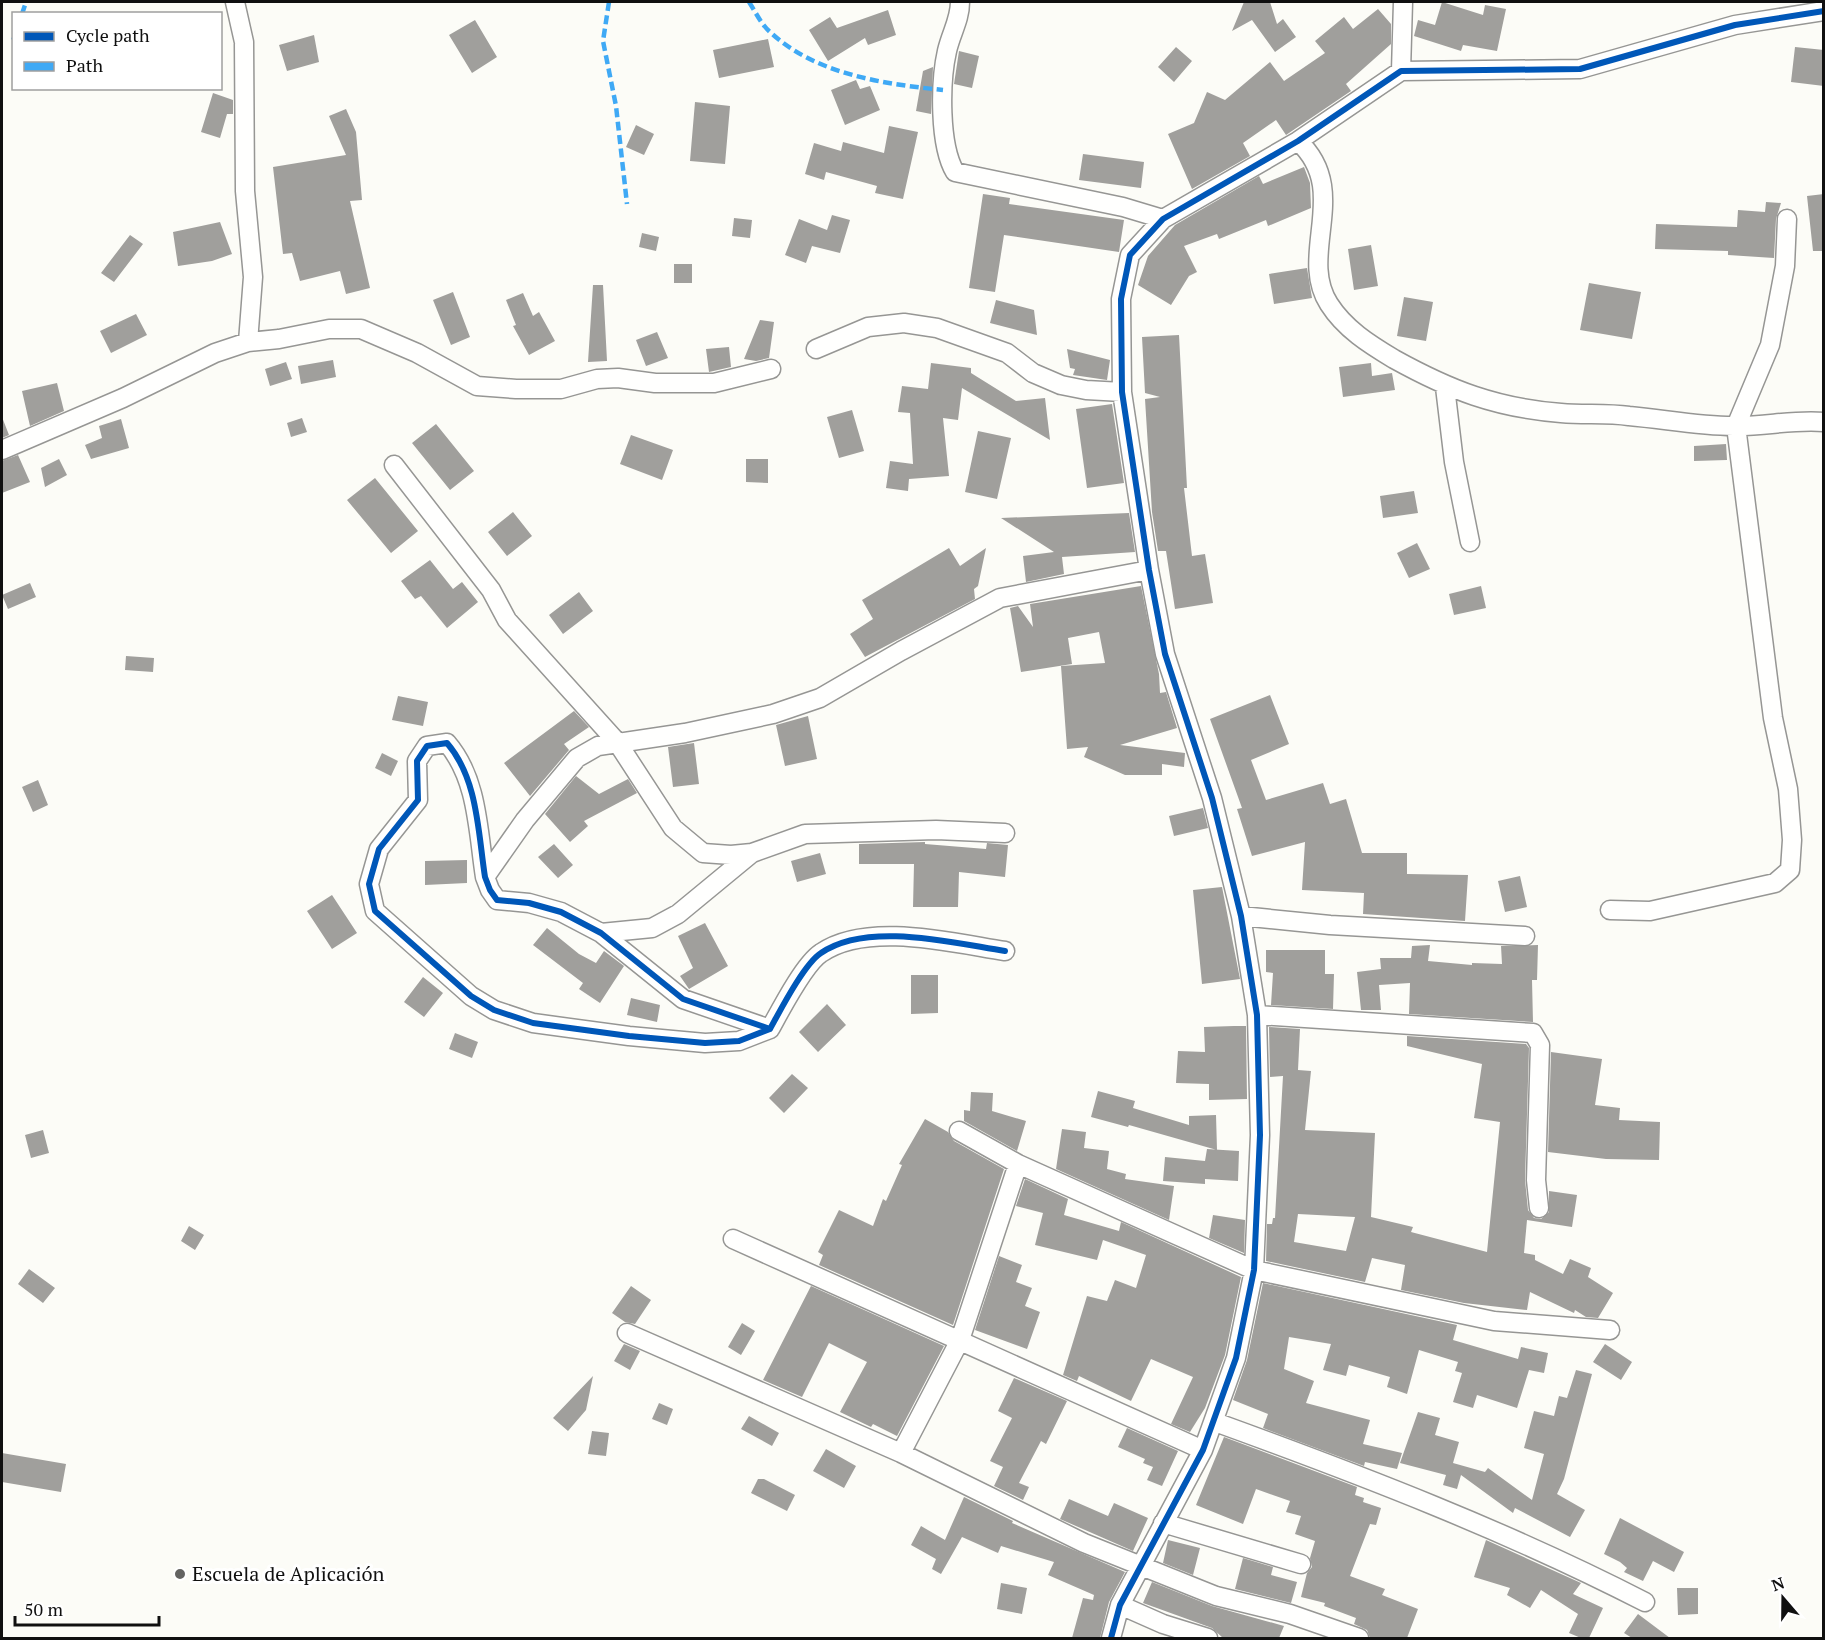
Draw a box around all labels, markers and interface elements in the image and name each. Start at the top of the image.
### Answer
legend [12,12,222,90]
text: Cycle path [66,23,150,47]
text: Path [66,53,103,77]
place label: Escuela de Aplicación [192,1560,385,1587]
marker: Escuela de Aplicación [173,1567,187,1581]
north arrow [1753,1568,1813,1628]
text: N [1768,1571,1787,1596]
scale bar [15,1589,159,1627]
text: 50 m [24,1597,64,1621]

